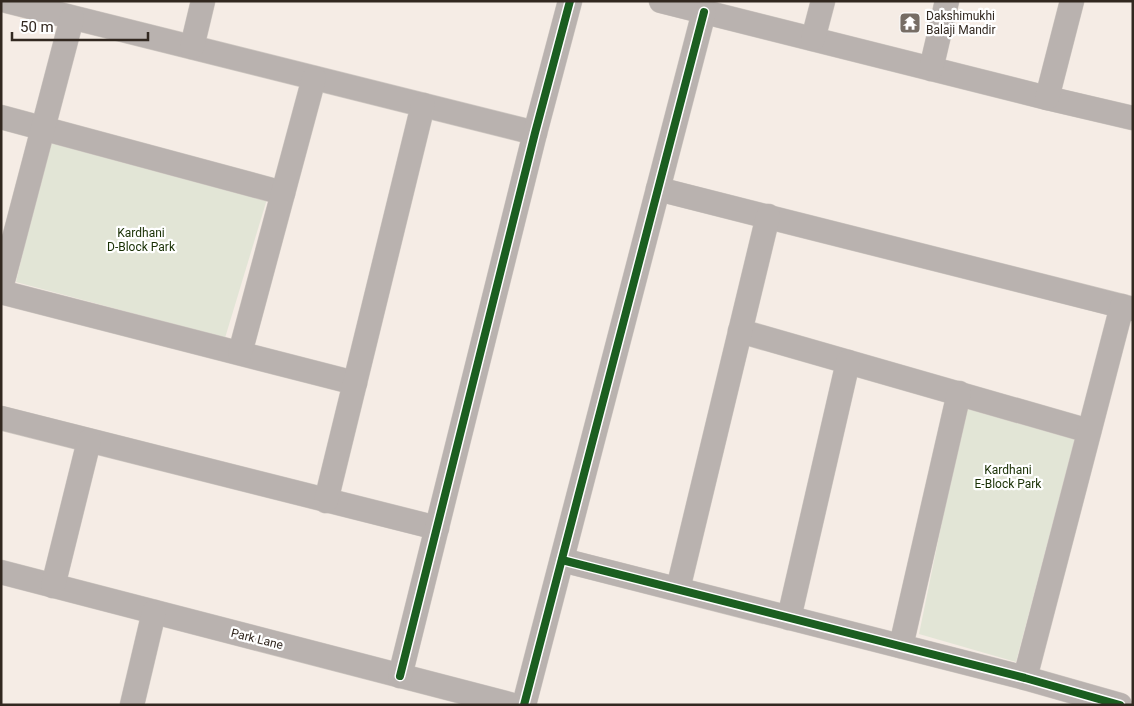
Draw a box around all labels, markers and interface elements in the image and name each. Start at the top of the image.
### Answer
place label: Dakshimukhi Balaji Mandir [926,9,996,37]
scale bar [12,10,149,42]
temple icon: Dakshimukhi Balaji Mandir [898,11,922,35]
text: 50 m [20,18,54,36]
park label: Kardhani D-Block Park [107,226,176,254]
park label: Kardhani E-Block Park [975,463,1042,491]
street label: Park Lane [230,626,284,652]

